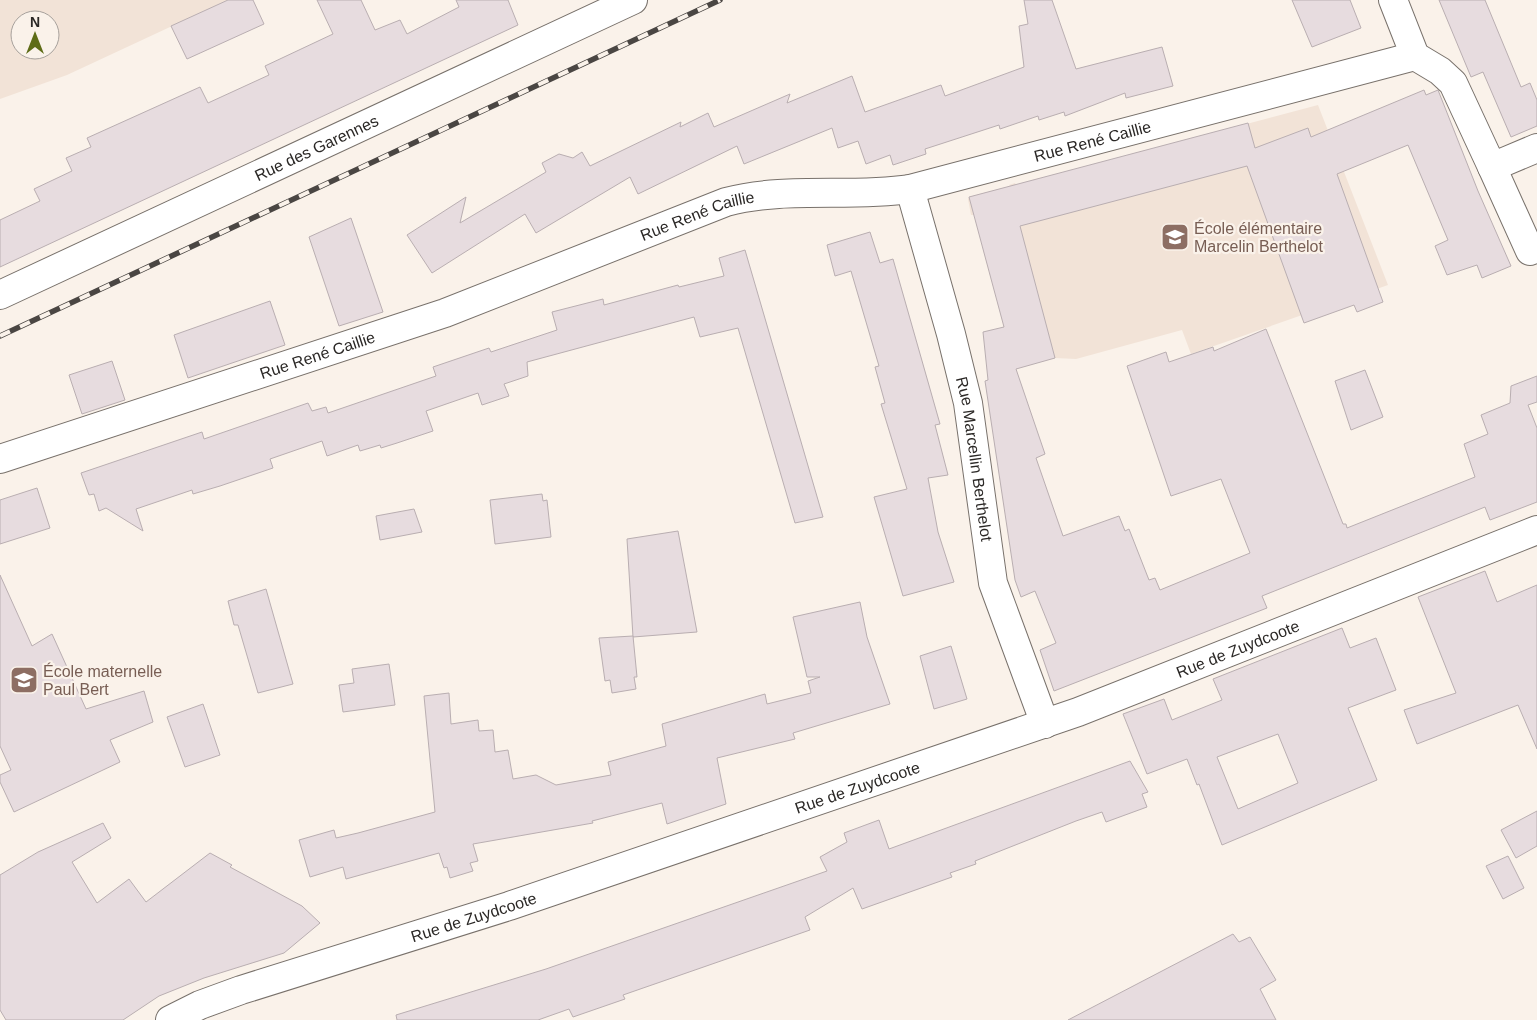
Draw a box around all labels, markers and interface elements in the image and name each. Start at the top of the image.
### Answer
north arrow [10,10,60,60]
text: N [30,14,40,30]
street label: Rue des Garennes [252,111,381,184]
street label: Rue René Caillie [1032,117,1153,164]
street label: Rue René Caillie [638,188,755,244]
place label: École élémentaire Marcelin Berthelot [1194,219,1324,255]
school or university icon: École élémentaire Marcelin Berthelot [1160,222,1190,252]
street label: Rue René Caillie [258,328,377,382]
street label: Rue Marcellin Berthelot [953,375,996,543]
street label: Rue de Zuydcoote [1174,617,1302,681]
place label: École maternelle Paul Bert [43,662,162,698]
school or university icon: École maternelle Paul Bert [9,665,39,695]
street label: Rue de Zuydcoote [793,758,922,816]
street label: Rue de Zuydcoote [409,889,539,945]

